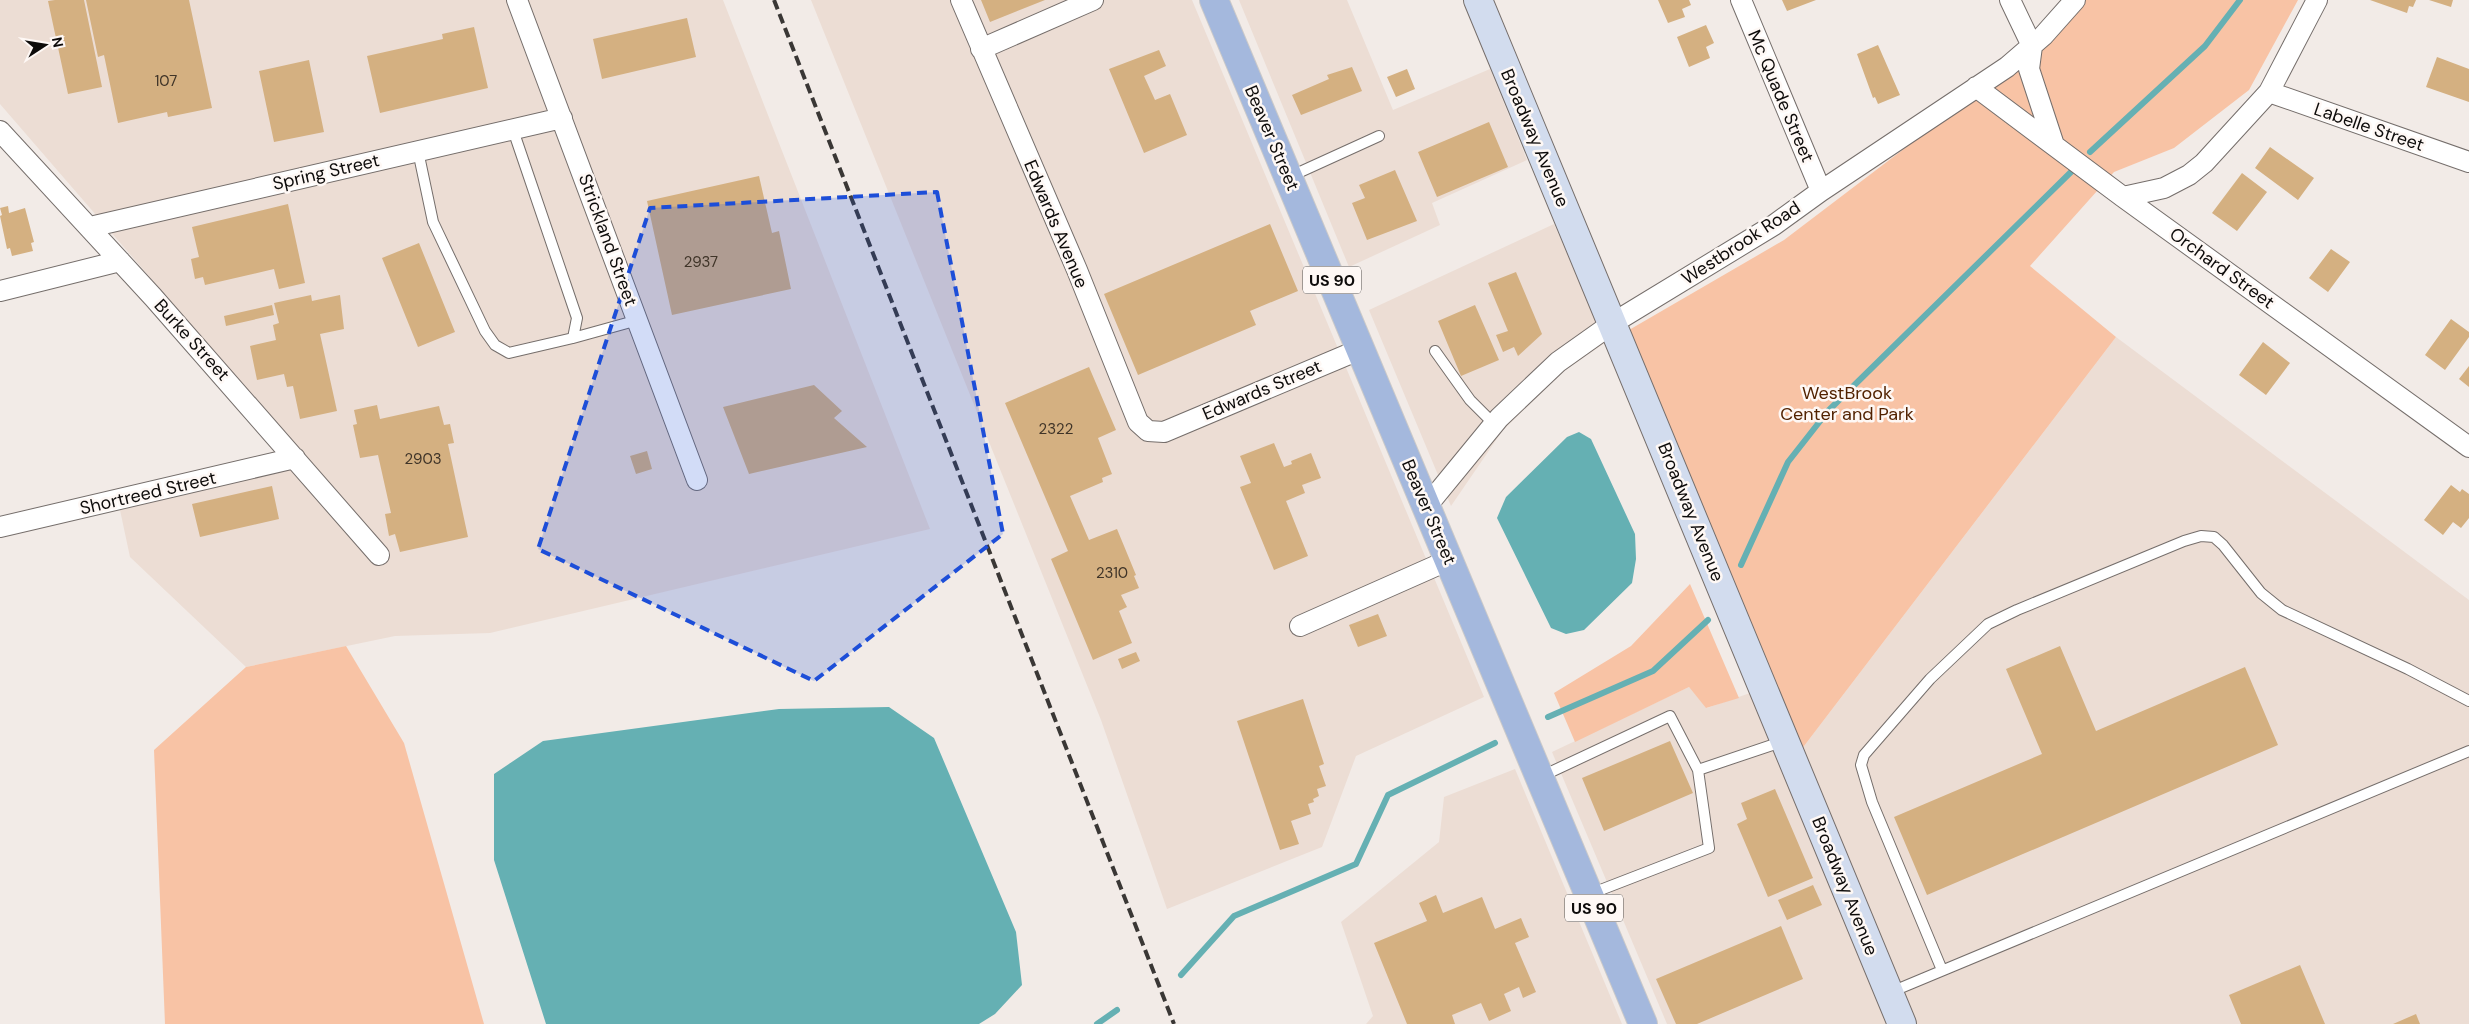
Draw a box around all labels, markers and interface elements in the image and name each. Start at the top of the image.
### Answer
north arrow [20,20,70,70]
street label: Mc Quade Street [1742,26,1820,166]
text: N [48,35,68,49]
street label: Broadway Avenue [1495,65,1575,211]
house number: 107 [155,71,177,91]
street label: Beaver Street [1239,82,1305,194]
street label: Labelle Street [2311,97,2427,157]
street label: Spring Street [270,148,382,196]
street label: Edwards Avenue [1018,156,1094,292]
street label: Strickland Street [573,171,643,309]
street label: Westbrook Road [1677,196,1805,290]
street label: Orchard Street [2165,222,2279,314]
house number: 2937 [684,252,718,272]
road number: US 90 [1303,266,1361,294]
street label: Burke Street [149,294,235,386]
street label: Edwards Street [1199,354,1325,426]
park label: WestBrook Center and Park [1780,381,1914,426]
house number: 2322 [1039,419,1073,439]
street label: Broadway Avenue [1652,439,1730,585]
house number: 2903 [404,449,442,469]
street label: Beaver Street [1396,456,1462,568]
street label: Shortreed Street [78,466,218,520]
house number: 2310 [1096,563,1128,583]
street label: Broadway Avenue [1806,813,1884,959]
road number: US 90 [1565,894,1623,921]

